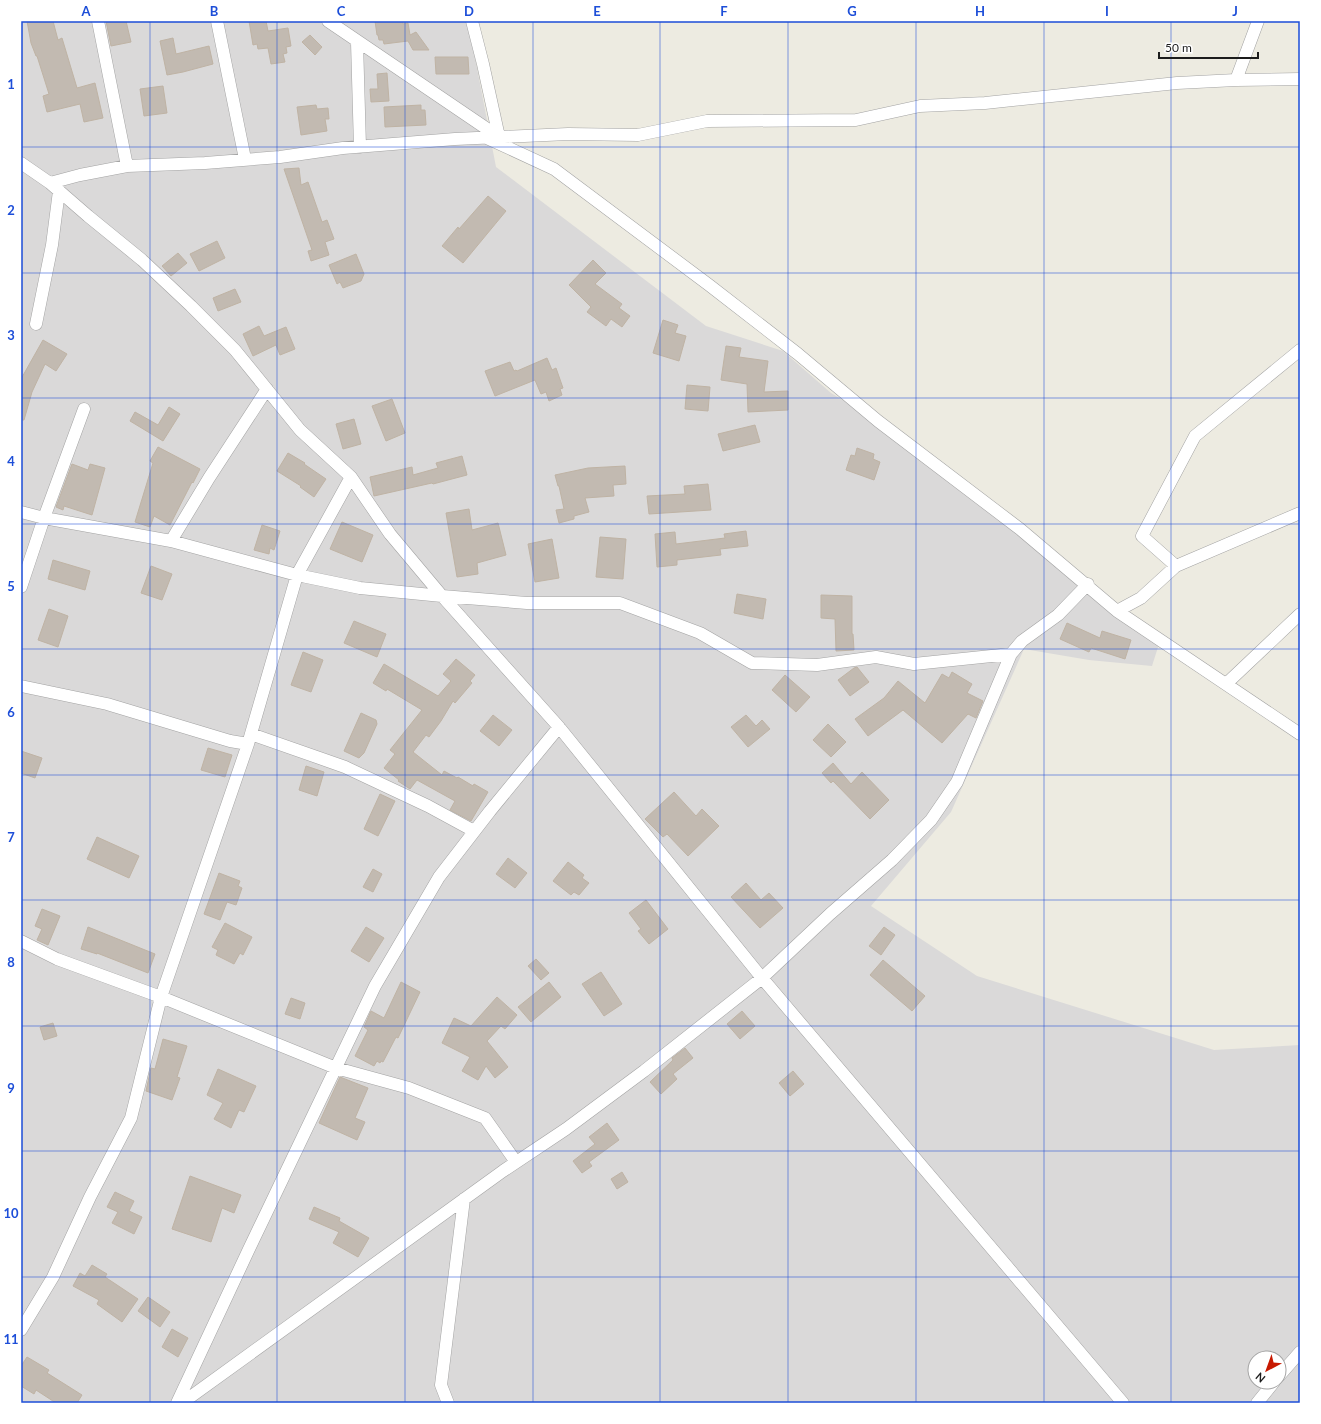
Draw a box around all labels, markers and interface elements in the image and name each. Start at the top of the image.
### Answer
text: A [80,3,91,19]
text: B [210,3,219,19]
text: C [337,3,346,19]
text: D [464,3,474,19]
text: E [593,3,601,19]
text: F [720,3,728,19]
text: G [847,3,857,19]
text: H [975,3,985,19]
text: I [1105,3,1109,19]
text: J [1232,3,1238,19]
scale bar [1159,34,1258,60]
text: 50 m [1165,40,1192,55]
text: 1 [7,76,15,92]
text: 2 [7,202,15,218]
text: 3 [7,327,15,343]
text: 4 [7,453,15,469]
text: 5 [7,578,15,594]
text: 6 [7,704,15,720]
text: 7 [7,829,15,845]
text: 8 [7,954,15,970]
text: 9 [7,1080,15,1096]
text: 10 [3,1205,19,1221]
text: 11 [3,1331,19,1347]
north arrow [1247,1350,1287,1390]
text: N [1253,1370,1268,1386]

